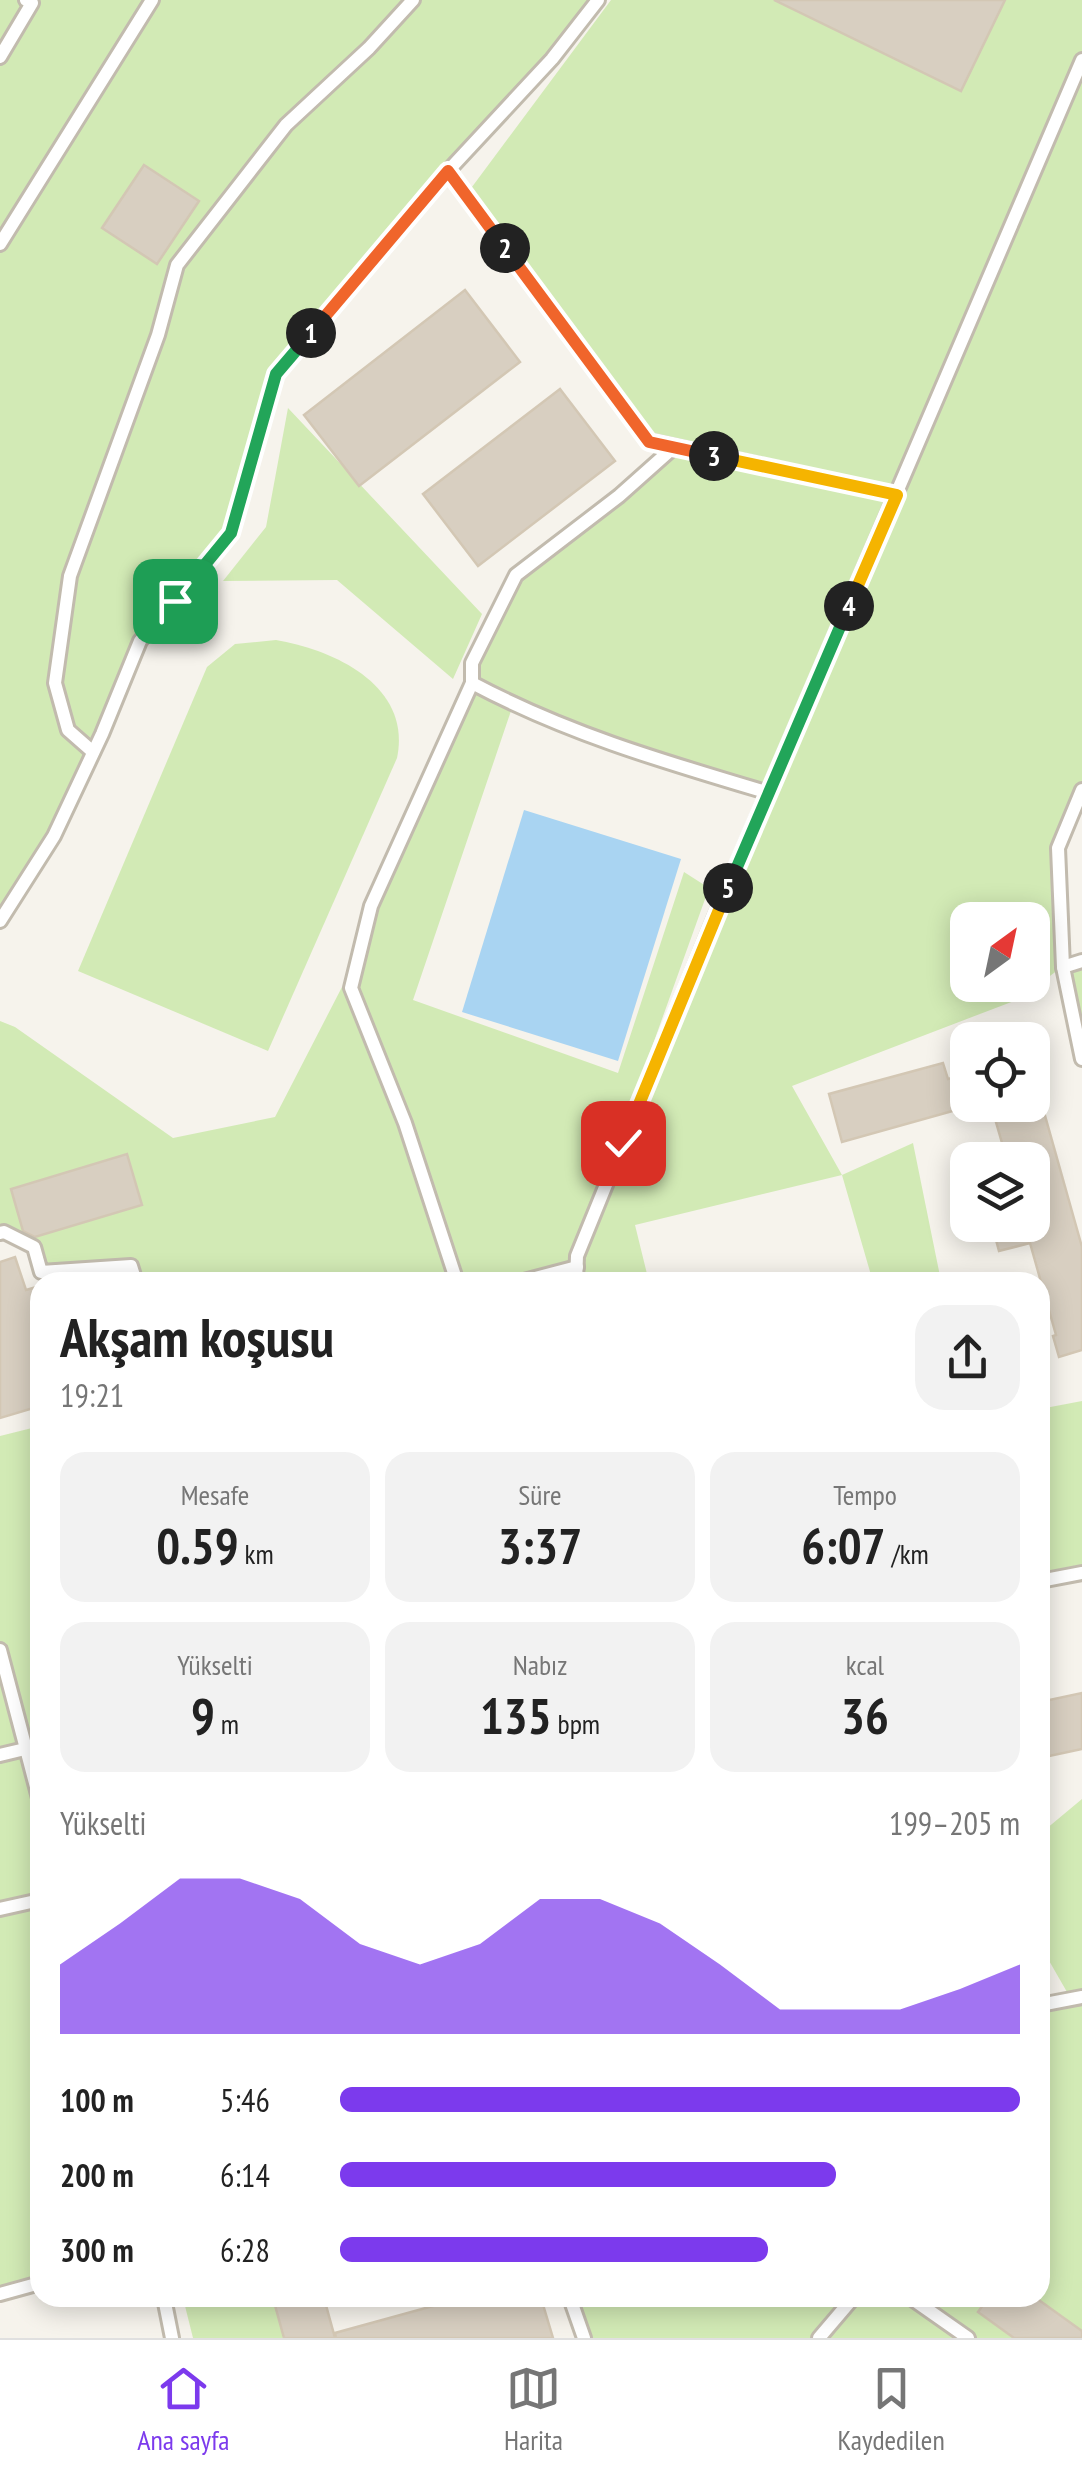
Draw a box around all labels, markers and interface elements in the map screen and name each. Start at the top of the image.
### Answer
pin: 2 [480,223,530,273]
text: 2 [498,229,512,266]
pin: 1 [286,308,336,358]
text: 1 [304,314,318,351]
pin: 3 [689,431,739,481]
text: 3 [707,437,721,474]
pin [133,559,218,644]
icon: arrive [148,574,203,629]
pin: 4 [824,581,874,631]
text: 4 [842,587,856,624]
pin: 5 [703,863,753,913]
text: 5 [721,869,735,906]
north arrow [950,902,1050,1002]
map controls [950,902,1050,1242]
button: locate [950,1022,1050,1122]
pin [581,1101,666,1186]
icon: check [596,1116,651,1171]
button: layers [950,1142,1050,1242]
text: Akşam koşusu [60,1301,334,1372]
button: share [915,1305,1020,1410]
text: 19:21 [60,1374,124,1416]
text: Mesafe [181,1476,249,1513]
text: Süre [518,1476,562,1513]
text: Tempo [833,1476,897,1513]
text: 0.59 [156,1513,239,1578]
text: 3:37 [498,1513,582,1578]
text: 6:07 [801,1513,885,1578]
text: km [239,1535,274,1572]
text: /km [885,1535,929,1572]
text: Yükselti [177,1646,253,1683]
text: Nabız [513,1646,567,1683]
text: kcal [846,1646,884,1683]
text: 9 [191,1683,215,1748]
text: 135 [480,1683,552,1748]
text: 36 [841,1683,889,1748]
text: m [215,1705,239,1742]
text: bpm [552,1705,600,1742]
text: Yükselti [60,1802,147,1844]
text: 199–205 m [889,1802,1020,1844]
text: 100 m [60,2079,134,2121]
text: 5:46 [220,2079,270,2121]
text: 200 m [60,2154,134,2196]
text: 6:14 [220,2154,270,2196]
text: 300 m [60,2229,134,2271]
text: 6:28 [220,2229,270,2271]
tab: Ana sayfa [137,2361,230,2458]
tab: Harita [504,2361,563,2458]
tab: Kaydedilen [837,2361,945,2458]

